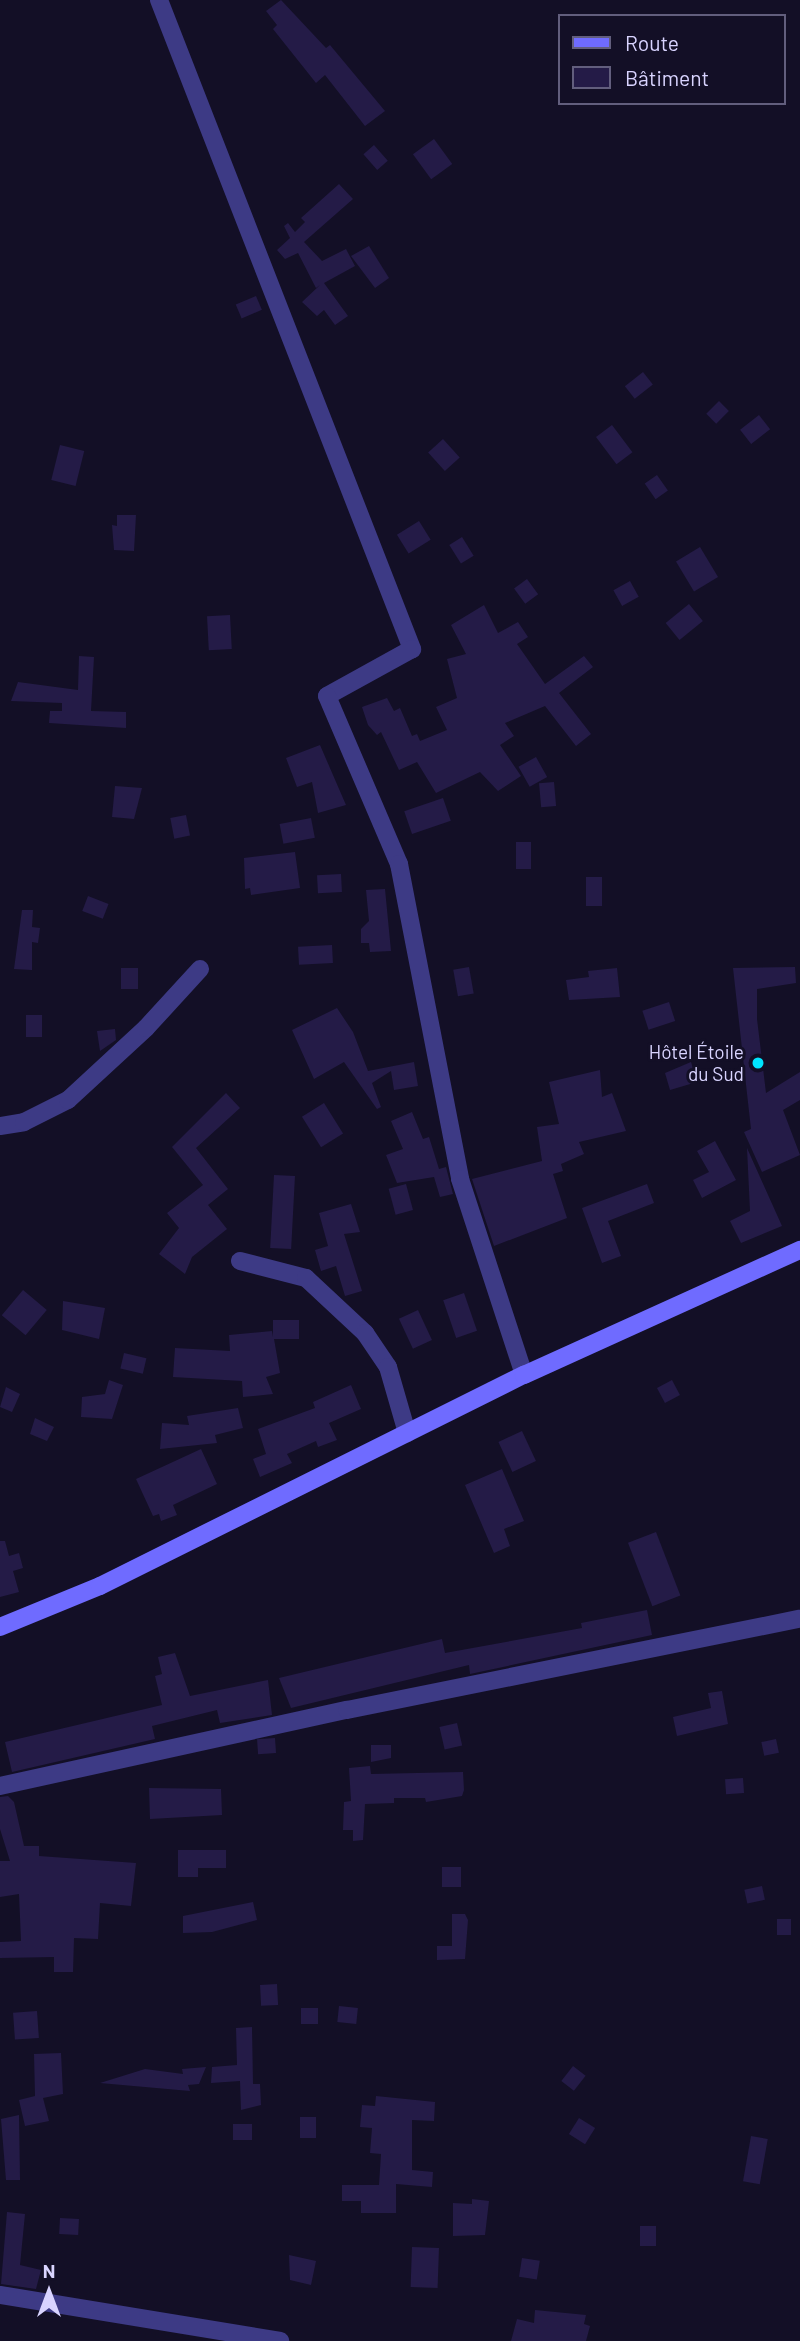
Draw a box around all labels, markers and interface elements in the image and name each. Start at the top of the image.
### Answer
legend [558,14,786,105]
text: Route [625,30,679,55]
text: Bâtiment [625,65,709,90]
place label: Hôtel Étoile du Sud [649,1041,744,1085]
marker: Hôtel Étoile du Sud [750,1055,766,1071]
north arrow [14,2257,84,2327]
text: N [43,2259,55,2282]

